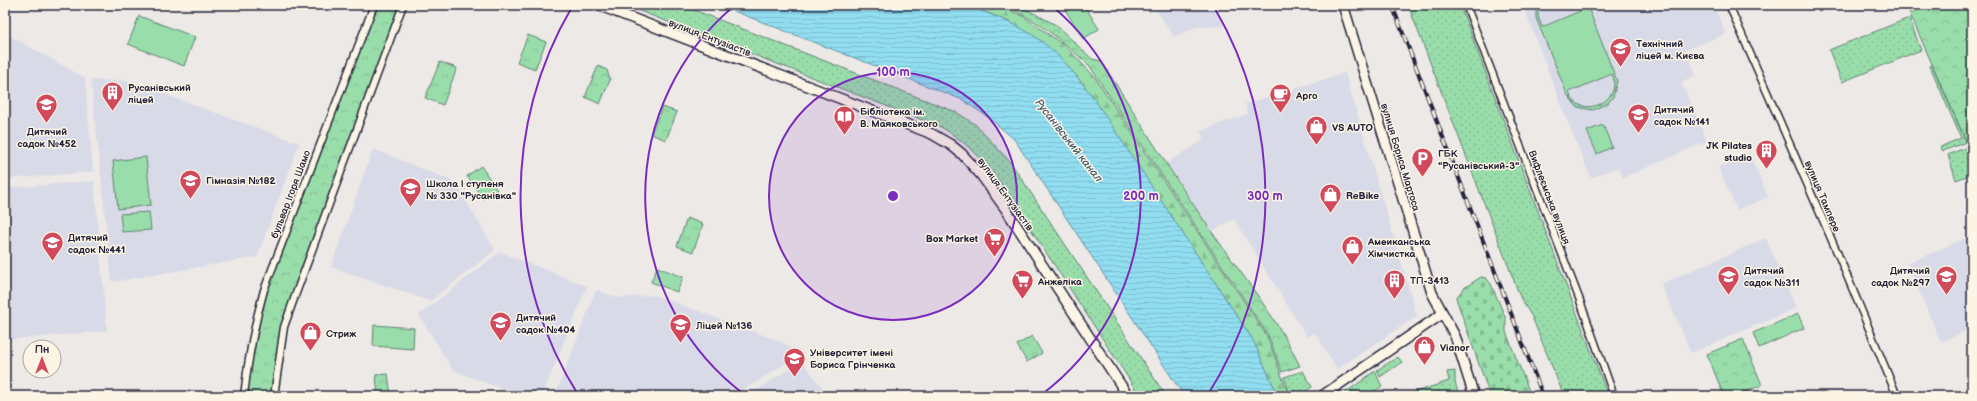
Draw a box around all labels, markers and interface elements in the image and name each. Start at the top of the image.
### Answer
street label: вулиця Ентузіастів [667,17,753,59]
school or university icon: Технічний ліцей м. Києва [1607,36,1633,69]
place label: Технічний ліцей м. Києва [1635,38,1705,62]
text: 100 m [876,65,910,80]
building icon: Русанівський ліцей [99,80,125,113]
place label: Русанівський ліцей [127,82,191,106]
cafe icon: Арго [1268,82,1294,115]
place label: Арго [1295,90,1318,102]
school or university icon: Дитячий садок №452 [34,92,60,125]
water label: Русанівський канал [1032,96,1106,185]
street label: вулиця Бориса Мартоса [1378,102,1422,213]
school or university icon: Дитячий садок №141 [1625,102,1651,135]
library icon: Бібліотека ім. В. Маяковського [831,104,857,137]
place label: Дитячий садок №141 [1654,104,1710,128]
place label: Бібліотека ім. В. Маяковського [860,106,938,130]
shop icon: VS AUTO [1304,114,1330,147]
place label: VS AUTO [1332,122,1374,134]
place label: Дитячий садок №452 [17,126,77,150]
building icon: JK Pilates studio [1754,138,1780,171]
place label: JK Pilates studio [1706,140,1752,164]
parking icon: ГБК "Русанівський-3" [1410,146,1436,179]
place label: ГБК "Русанівський-3" [1438,148,1519,172]
street label: бульвар Ігоря Шамо [269,149,313,240]
street label: Вифлеємська вулиця [1526,149,1573,246]
street label: вулиця Ентузіастів [975,156,1036,234]
street label: вулиця Тампере [1802,159,1843,234]
school or university icon: Гімназія №182 [177,167,203,200]
place label: Гімназія №182 [206,175,276,187]
school or university icon: Школа І ступеня № 330 "Русанівка" [398,176,424,209]
place label: Школа І ступеня № 330 "Русанівка" [426,178,516,202]
shop icon: ReBike [1318,182,1344,215]
centre of rings [886,189,900,203]
text: 200 m [1123,189,1159,204]
text: 300 m [1247,189,1283,204]
place label: ReBike [1346,190,1379,202]
supermarket icon: Box Market [981,225,1007,258]
school or university icon: Дитячий садок №441 [40,230,66,263]
place label: Дитячий садок №441 [68,232,125,256]
place label: Box Market [926,233,979,245]
shop icon: Амеиканська Хімчистка [1340,234,1366,267]
place label: Амеиканська Хімчистка [1367,236,1430,260]
school or university icon: Дитячий садок №311 [1716,263,1742,296]
school or university icon: Дитячий садок №297 [1933,263,1959,296]
place label: Дитячий садок №311 [1744,265,1800,289]
place label: Дитячий садок №297 [1871,265,1930,289]
building icon: ТП-3413 [1382,267,1408,300]
supermarket icon: Анжеліка [1010,268,1036,301]
place label: ТП-3413 [1410,275,1449,287]
place label: Анжеліка [1037,276,1082,288]
school or university icon: Дитячий садок №404 [487,310,513,343]
place label: Дитячий садок №404 [516,312,576,336]
school or university icon: Ліцей №136 [667,312,693,345]
shop icon: Стриж [297,320,323,353]
place label: Ліцей №136 [695,320,752,332]
place label: Стриж [326,328,357,340]
shop icon: Vianor [1411,334,1437,367]
north arrow [22,339,62,379]
place label: Vianor [1440,342,1471,354]
text: Пн [35,343,49,356]
school or university icon: Університет імені Бориса Грінченка [782,345,808,378]
place label: Університет імені Бориса Грінченка [810,347,896,371]

